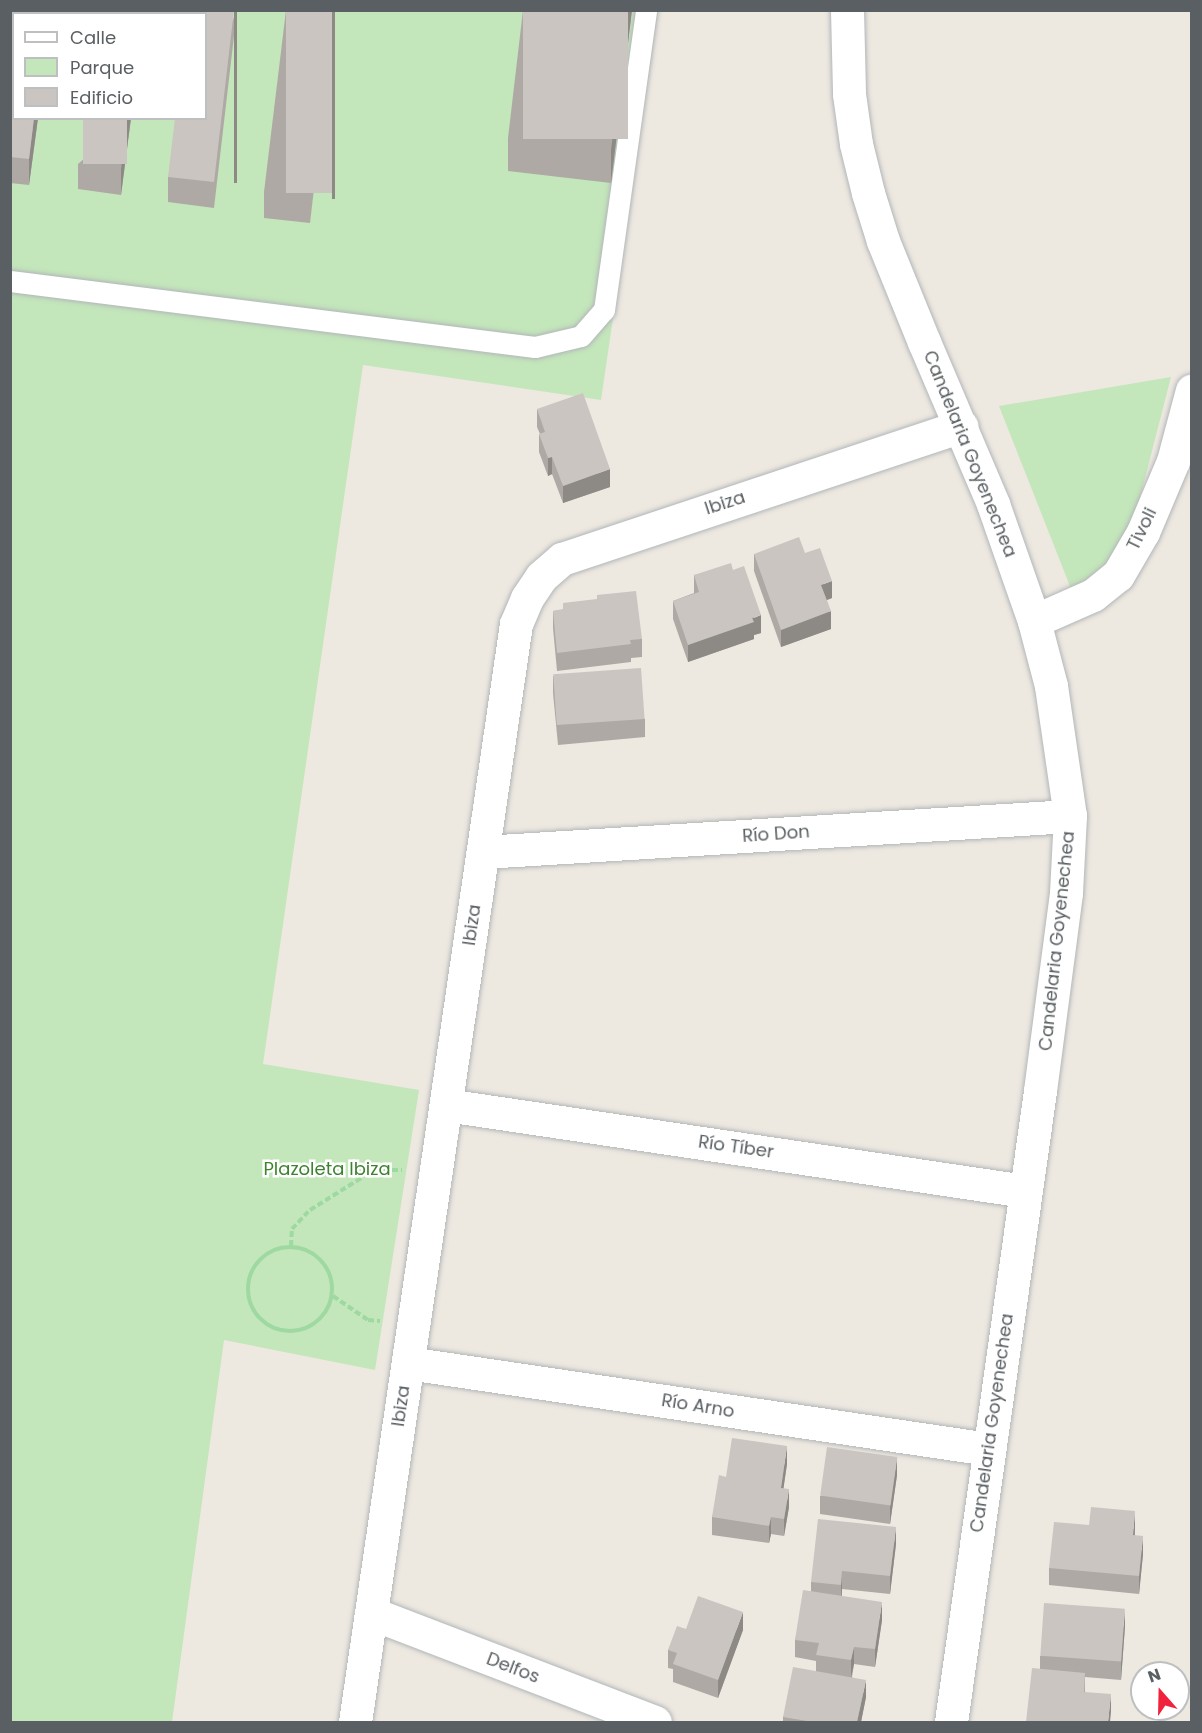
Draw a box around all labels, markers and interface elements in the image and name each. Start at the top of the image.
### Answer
legend [12,12,207,120]
text: Calle [70,25,116,50]
text: Parque [70,55,134,80]
text: Edificio [70,85,133,110]
street label: Candelaria Goyenechea [919,348,1021,560]
street label: Ibiza [702,486,748,520]
street label: Tivoli [1123,504,1161,554]
street label: Río Don [742,821,810,847]
street label: Candelaria Goyenechea [1035,830,1079,1052]
street label: Ibiza [458,903,486,947]
street label: Río Tíber [697,1131,775,1163]
park label: Plazoleta Ibiza [263,1158,391,1180]
street label: Candelaria Goyenechea [966,1312,1018,1534]
street label: Ibiza [387,1384,415,1428]
street label: Río Arno [660,1390,736,1422]
street label: Delfos [483,1648,543,1688]
north arrow [1130,1661,1190,1721]
text: N [1145,1663,1164,1688]

